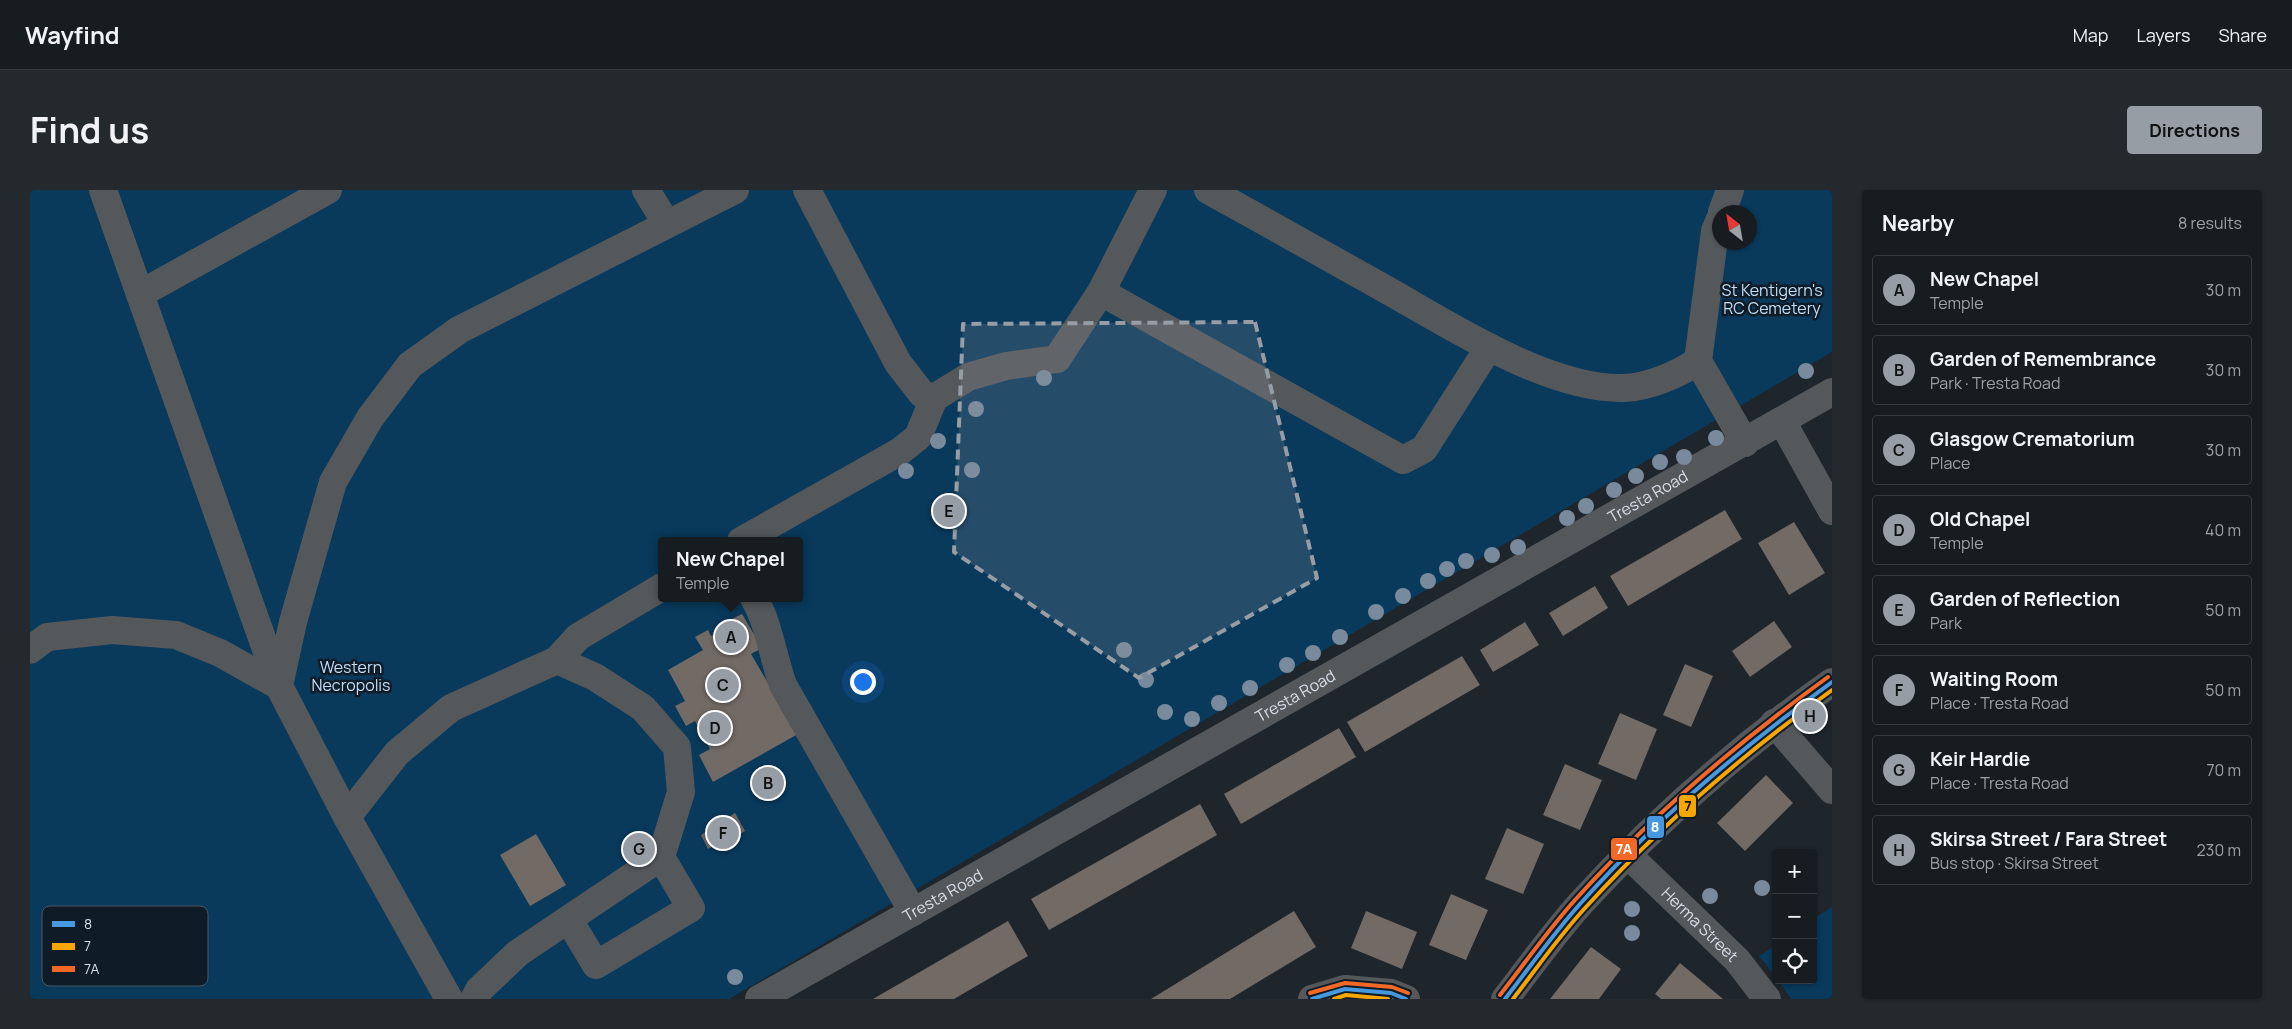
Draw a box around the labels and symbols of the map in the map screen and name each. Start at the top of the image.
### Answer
north arrow [1712,205,1757,250]
park label: St Kentigern's RC Cemetery [1721,279,1823,319]
street label: Tresta Road [1604,465,1692,528]
pin: E [933,492,965,530]
pin: A [715,618,747,656]
park label: Western Necropolis [311,656,391,696]
street label: Tresta Road [1251,664,1339,727]
pin: C [707,666,739,704]
your location [850,669,876,695]
pin: H [1794,697,1826,735]
pin: D [699,709,731,747]
pin: B [752,764,784,802]
line badge: 7 [1678,794,1697,818]
text: 7 [1684,796,1692,815]
pin: F [707,814,739,852]
line badge: 8 [1646,815,1665,839]
text: 8 [1651,817,1659,836]
pin: G [623,830,655,868]
line badge: 7A [1610,837,1638,861]
text: 7A [1616,839,1633,858]
street label: Tresta Road [899,864,987,926]
street label: Herma Street [1657,882,1743,967]
legend [42,906,208,986]
text: 8 [84,914,92,933]
text: 7 [84,936,91,955]
text: 7A [84,959,99,978]

